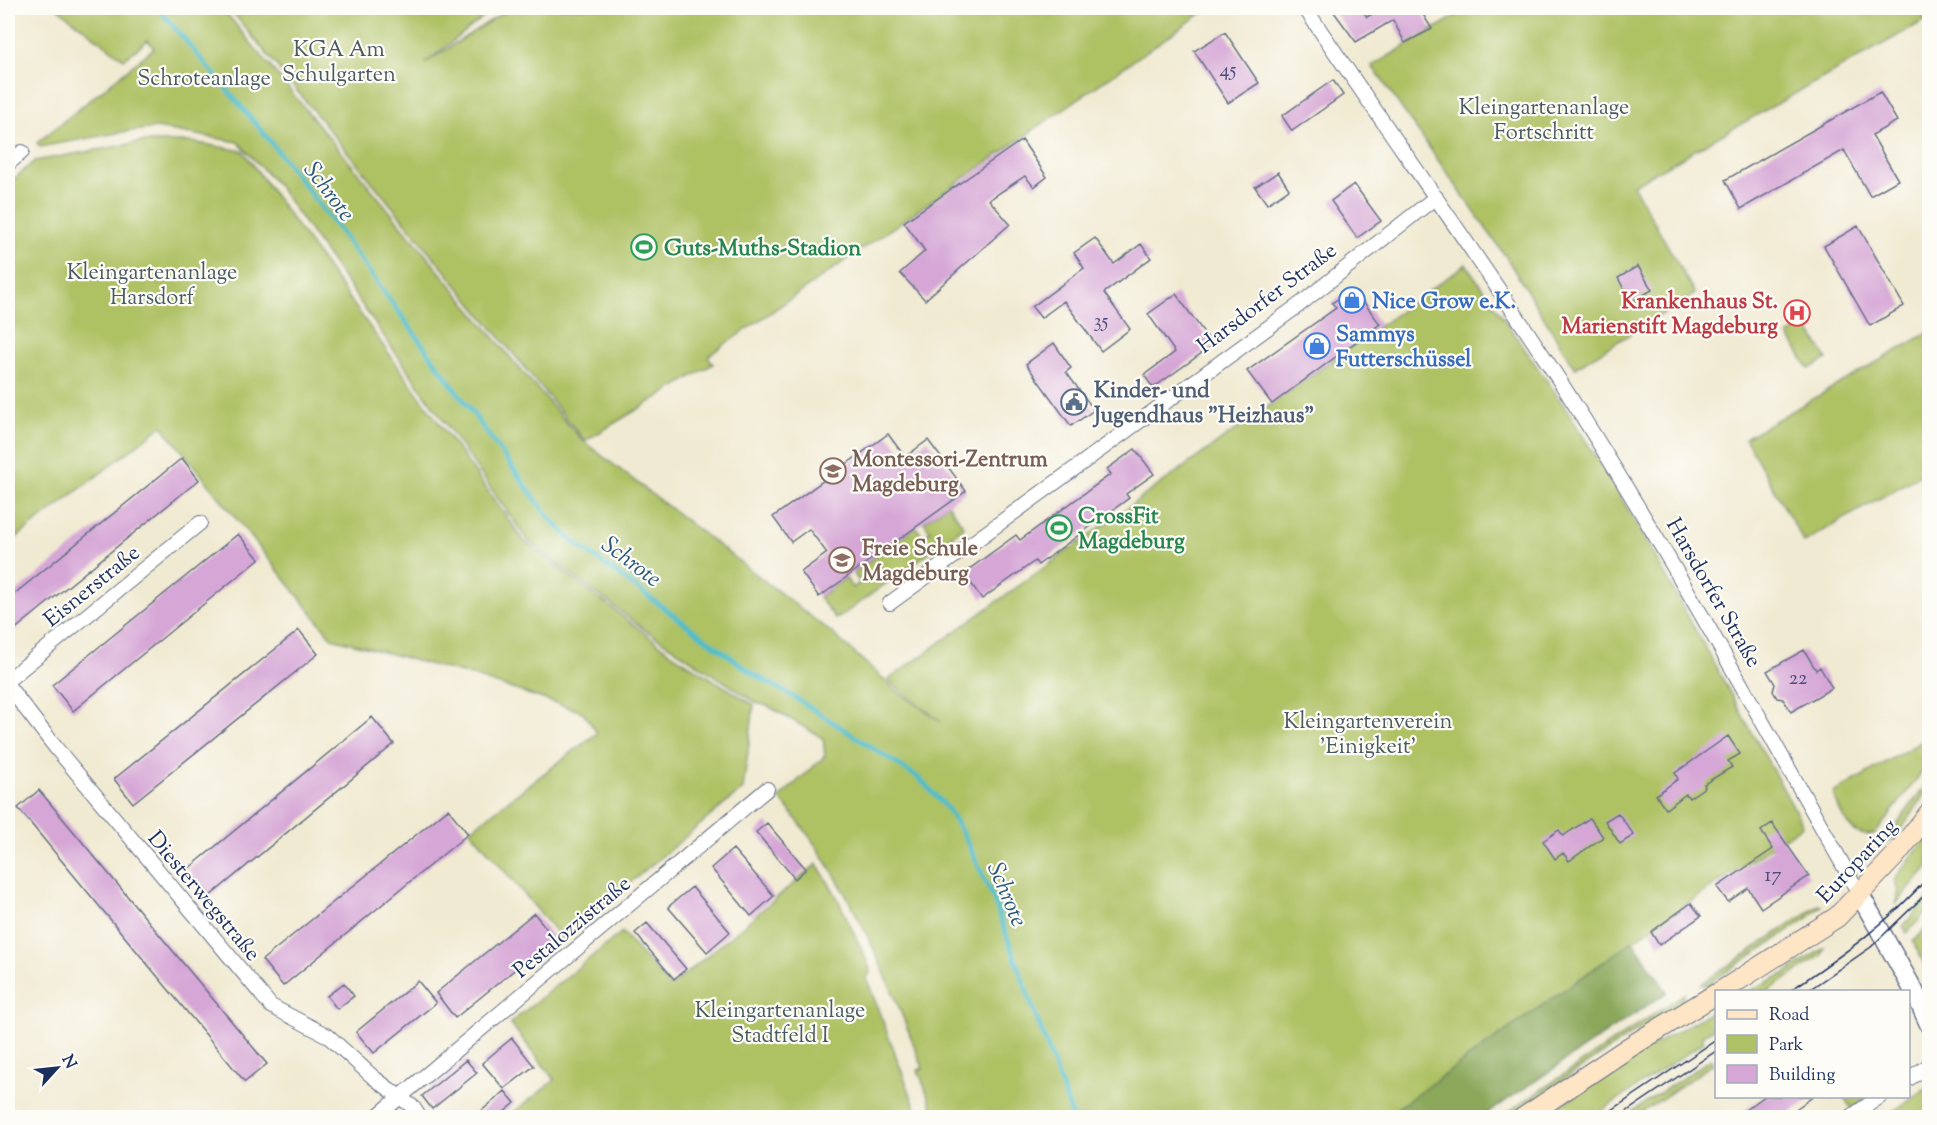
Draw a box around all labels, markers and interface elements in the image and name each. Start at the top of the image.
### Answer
park label: KGA Am Schulgarten [282,35,396,92]
house number: 45 [1220,57,1237,86]
park label: Schroteanlage [137,64,271,96]
park label: Kleingartenanlage Fortschritt [1459,93,1629,150]
water label: Schrote [295,155,362,229]
sports icon: Guts-Muths-Stadion [629,232,659,262]
place label: Guts-Muths-Stadion [664,234,861,266]
street label: Harsdorfer Straße [1191,236,1344,363]
park label: Kleingartenanlage Harsdorf [67,258,237,315]
shop icon: Nice Grow e.K. [1337,285,1367,315]
place label: Nice Grow e.K. [1372,287,1516,319]
place label: Krankenhaus St. Marienstift Magdeburg [1561,287,1778,344]
hospital icon: Krankenhaus St. Marienstift Magdeburg [1782,298,1812,328]
house number: 35 [1094,308,1109,337]
place label: Sammys Futterschüssel [1336,320,1472,377]
shop icon: Sammys Futterschüssel [1302,331,1332,361]
place label: Kinder- und Jugendhaus "Heizhaus" [1092,376,1314,433]
public building icon: Kinder- und Jugendhaus "Heizhaus" [1059,387,1089,417]
place label: Montessori-Zentrum Magdeburg [852,445,1049,502]
school or university icon: Montessori-Zentrum Magdeburg [818,456,848,486]
place label: CrossFit Magdeburg [1078,502,1185,559]
sports icon: CrossFit Magdeburg [1044,513,1074,543]
street label: Harsdorfer Straße [1657,513,1768,674]
water label: Schrote [594,529,668,596]
place label: Freie Schule Magdeburg [862,534,978,591]
street label: Eisnerstraße [38,538,148,636]
school or university icon: Freie Schule Magdeburg [827,545,857,575]
house number: 22 [1789,665,1807,694]
park label: Kleingartenverein 'Einigkeit' [1284,707,1452,764]
street label: Europaring [1810,812,1906,912]
street label: Diesterwegstraße [138,825,267,969]
water label: Schrote [977,857,1035,932]
house number: 17 [1765,862,1781,891]
street label: Pestalozzistraße [507,869,639,987]
legend [1715,990,1910,1098]
park label: Kleingartenanlage Stadtfeld I [695,996,865,1053]
text: Road [1769,1003,1809,1029]
text: Park [1769,1033,1804,1059]
north arrow [27,1038,87,1098]
text: N [55,1051,81,1073]
text: Building [1769,1063,1835,1089]

